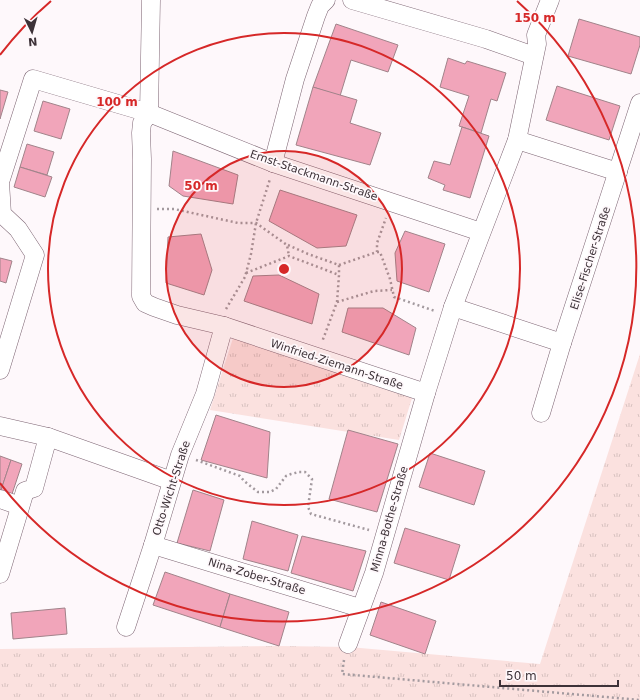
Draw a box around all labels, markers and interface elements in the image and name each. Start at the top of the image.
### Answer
text: 150 m [514,11,556,25]
north arrow [12,12,52,52]
text: N [28,35,38,48]
text: 100 m [96,95,138,109]
street label: Ernst-Stackmann-Straße [248,147,380,204]
text: 50 m [184,179,218,193]
street label: Elise-Fischer-Straße [568,205,613,311]
centre of rings [277,262,291,276]
street label: Winfried-Ziemann-Straße [269,337,405,392]
street label: Otto-Wicht-Straße [150,439,193,537]
street label: Minna-Bothe-Straße [368,465,411,573]
street label: Nina-Zober-Straße [207,555,307,598]
scale bar [500,662,618,688]
text: 50 m [506,669,537,683]

